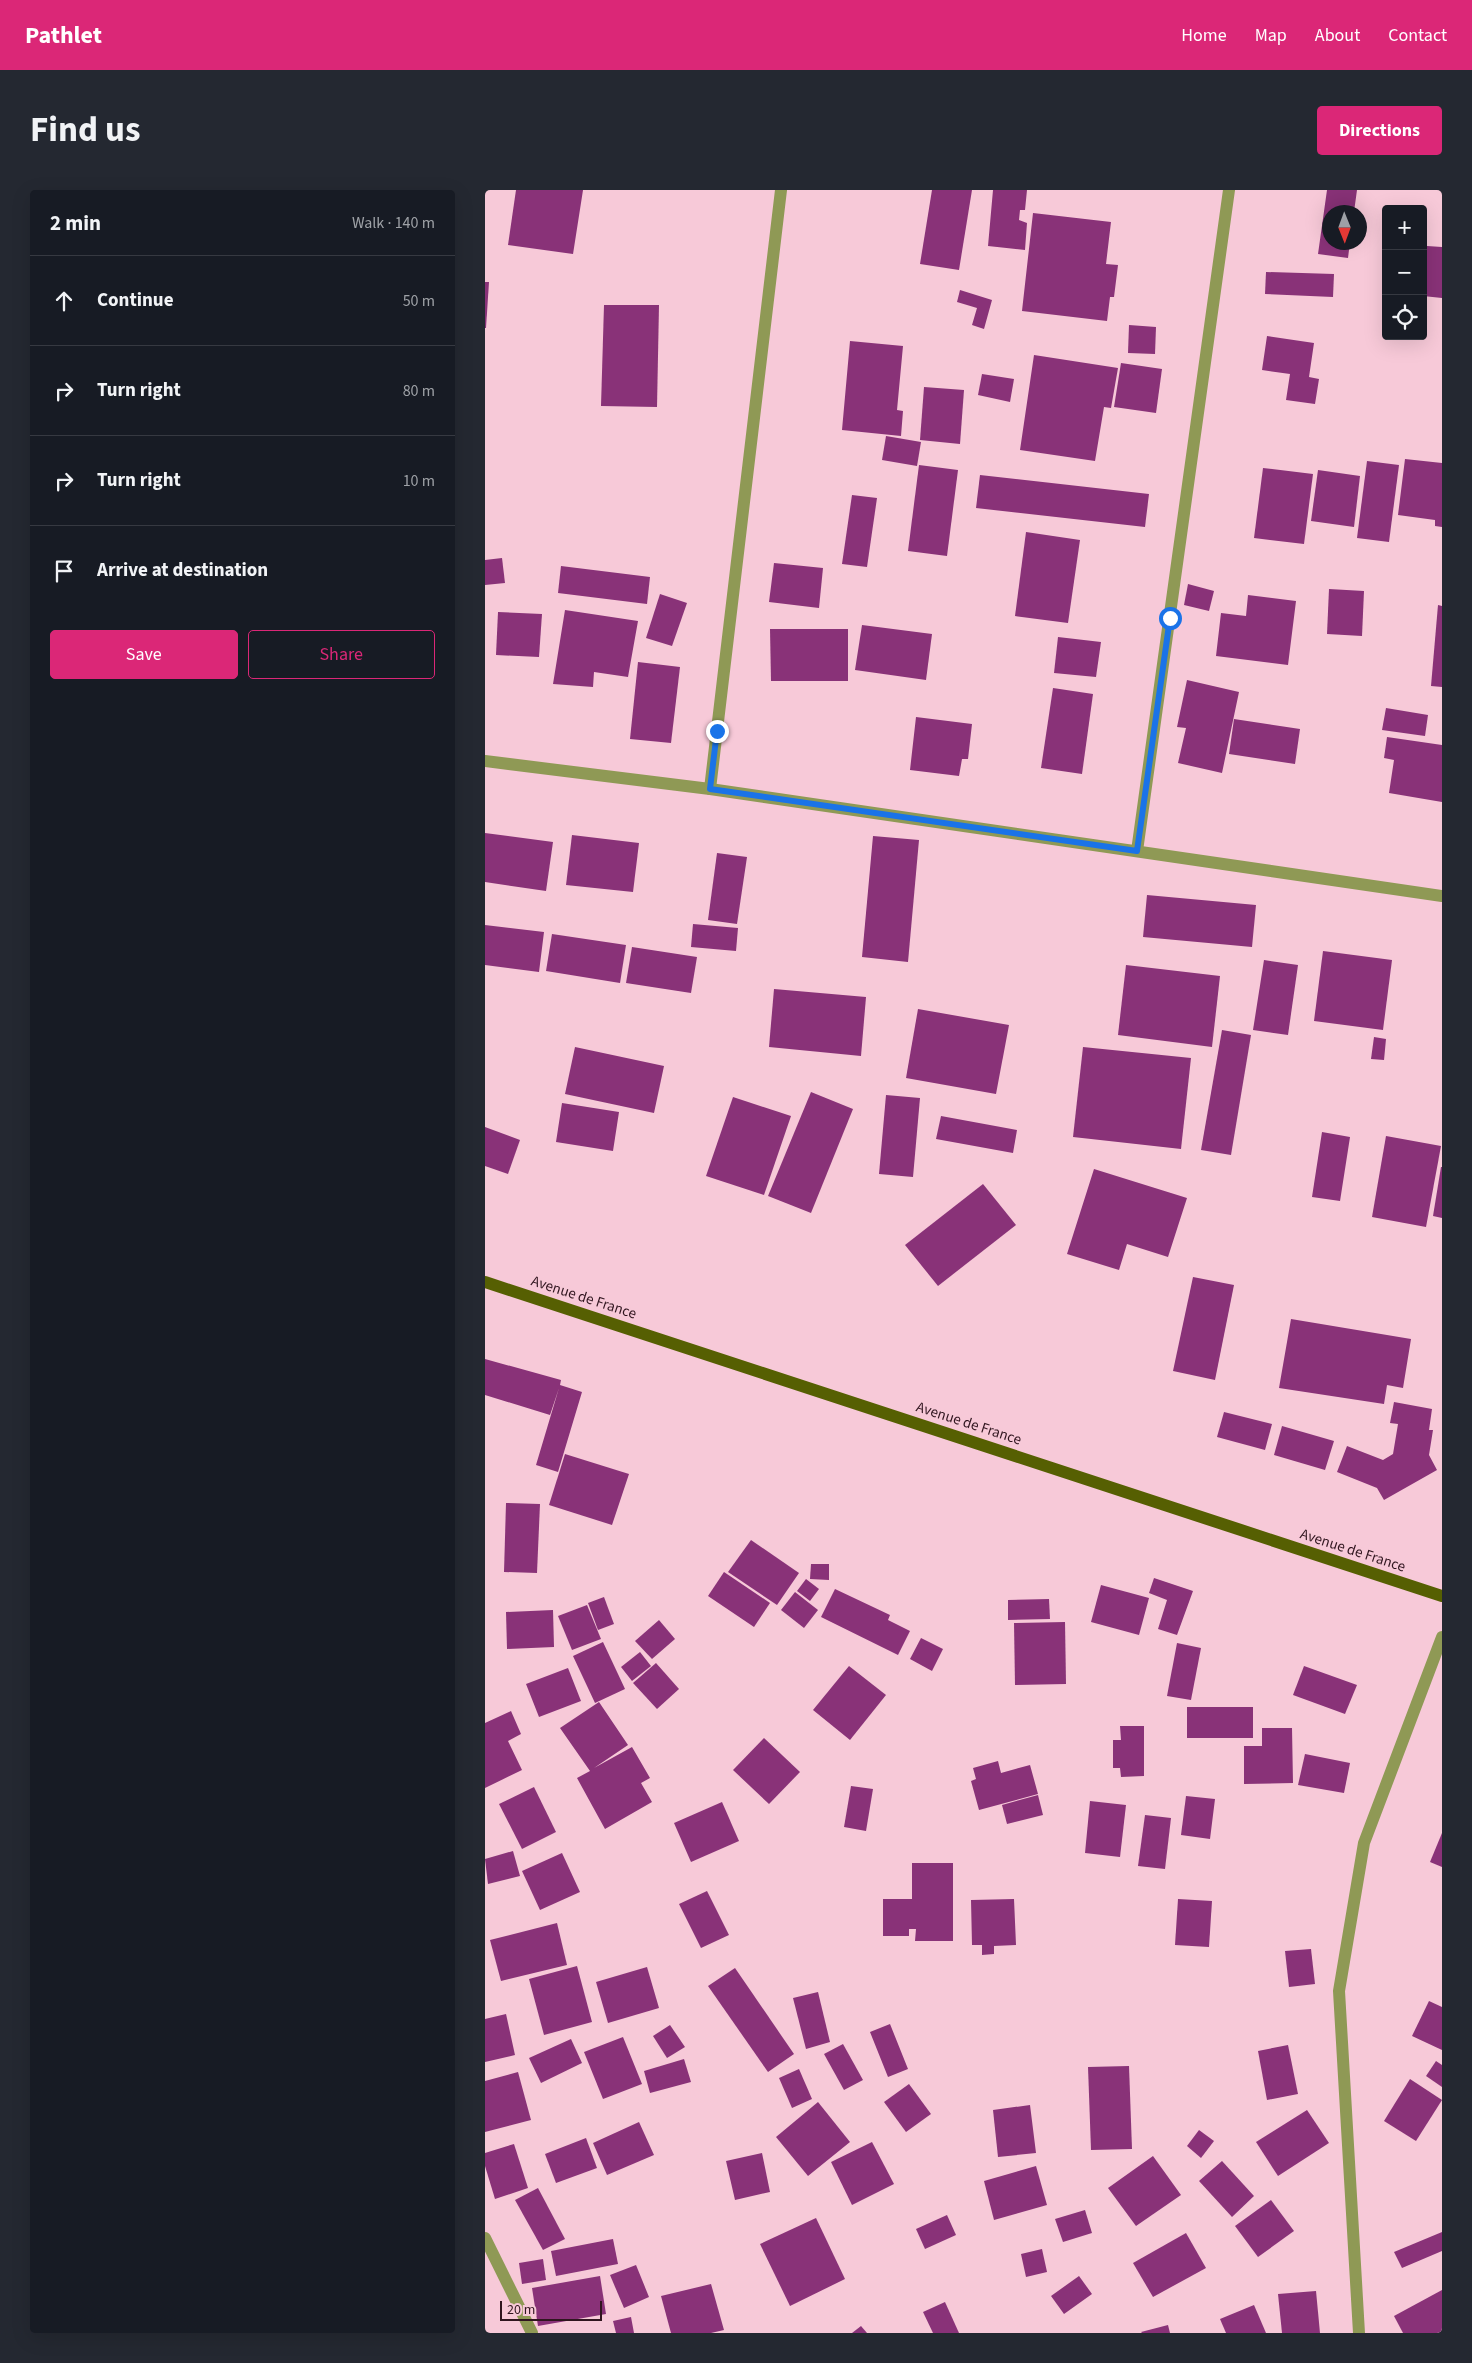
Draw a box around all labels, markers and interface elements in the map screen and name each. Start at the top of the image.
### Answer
text: Pathlet [25,18,102,53]
text: Home [1181,23,1227,48]
text: Map [1255,23,1287,48]
text: About [1315,23,1360,48]
text: Contact [1388,23,1447,48]
text: Find us [30,105,140,155]
button: Directions [1317,106,1442,155]
north arrow [1322,205,1367,250]
map controls [1382,205,1427,340]
button: + [1382,205,1427,250]
text: 2 min [50,208,101,238]
text: Walk · 140 m [352,212,435,234]
button: − [1382,250,1427,295]
icon: ahead [50,287,78,315]
text: Continue [97,287,174,314]
text: 50 m [403,290,435,312]
button: locate [1382,295,1427,340]
icon: right [50,377,78,405]
text: Turn right [97,377,181,404]
text: 80 m [403,380,435,402]
icon: right [50,467,78,495]
text: Turn right [97,467,181,494]
text: 10 m [403,470,435,492]
icon: arrive [50,557,78,585]
text: Arrive at destination [97,557,268,584]
route start [1159,607,1182,630]
button: Save [50,630,238,679]
button: Share [248,630,435,679]
route end [706,720,729,743]
street label: Avenue de France [528,1271,639,1324]
street label: Avenue de France [913,1397,1024,1450]
street label: Avenue de France [1297,1524,1408,1577]
scale bar [500,2298,603,2321]
text: 20 m [507,2300,535,2320]

